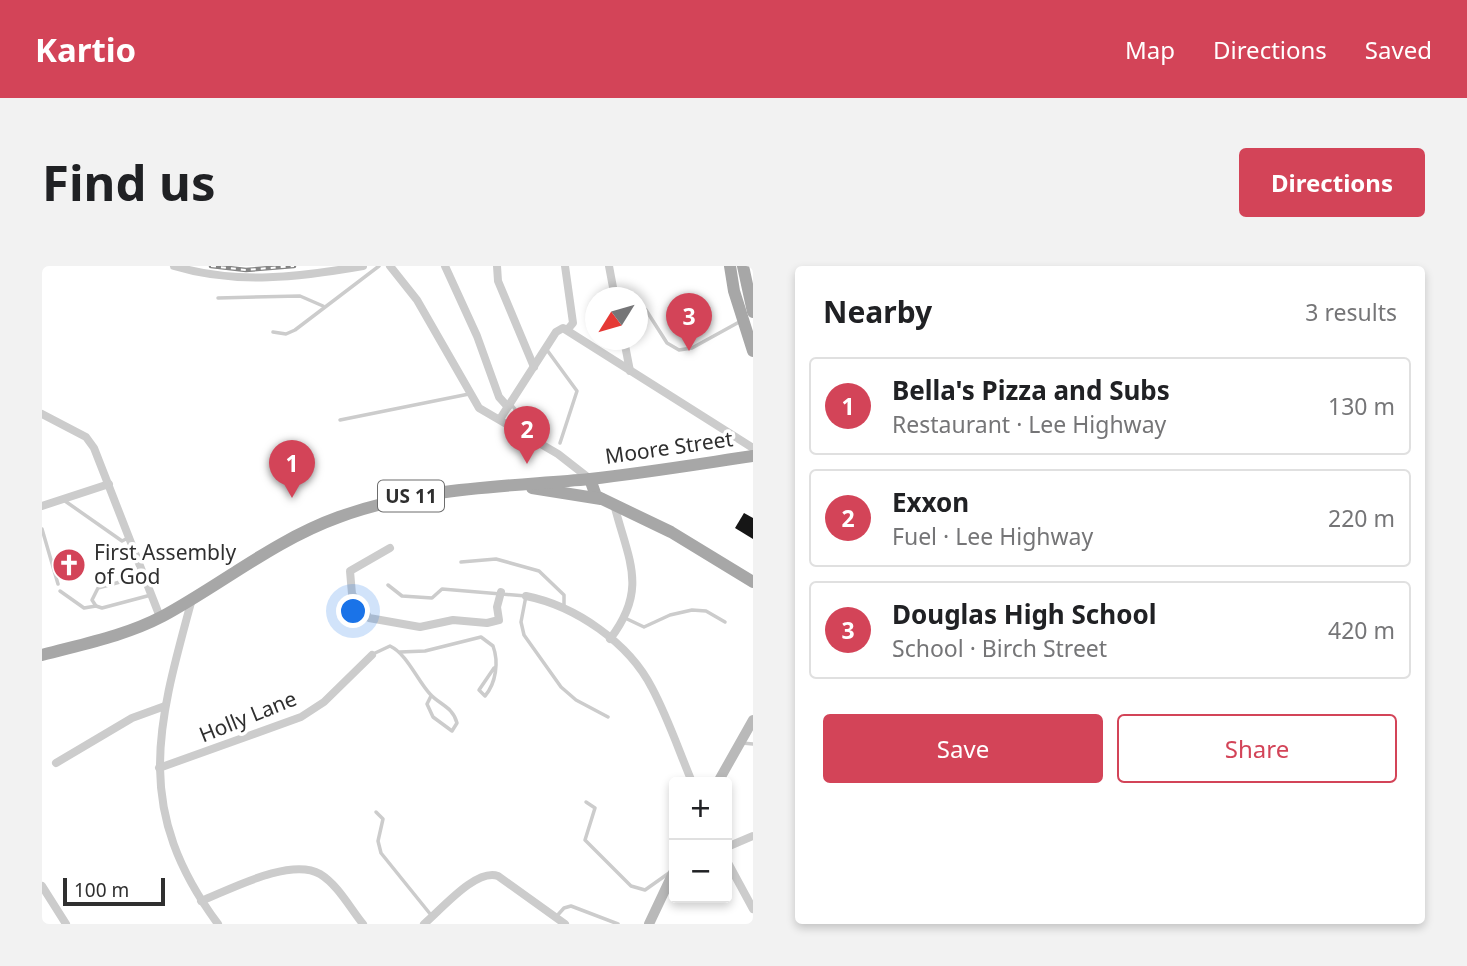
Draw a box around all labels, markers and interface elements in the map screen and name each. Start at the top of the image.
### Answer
text: Kartio [35,27,136,72]
text: Map [1125,33,1175,66]
text: Directions [1213,33,1327,66]
text: Saved [1365,33,1432,66]
button: Directions [1239,148,1425,217]
text: Find us [42,149,216,215]
north arrow [585,287,648,350]
text: Nearby [823,291,932,332]
pin: 3 [666,293,712,351]
text: 3 results [1305,296,1397,328]
text: Bella's Pizza and Subs [892,372,1170,408]
text: 1 [841,390,855,422]
text: 130 m [1328,390,1395,422]
pin: 2 [504,406,550,464]
text: Restaurant · Lee Highway [892,408,1166,440]
street label: Moore Street [603,424,735,470]
pin: 1 [269,440,315,498]
road number: US 11 [378,480,444,512]
text: Exxon [892,484,969,520]
text: 2 [841,502,855,534]
text: 220 m [1328,502,1395,534]
text: Fuel · Lee Highway [892,520,1093,552]
place label: First Assembly of God [94,538,236,590]
church icon: First Assembly of God [50,546,88,584]
your location [336,594,370,628]
text: Douglas High School [892,596,1156,632]
text: 3 [841,614,855,646]
text: 420 m [1328,614,1395,646]
text: School · Birch Street [892,632,1107,664]
street label: Holly Lane [195,684,301,748]
button: Save [823,714,1103,783]
button: Share [1117,714,1397,783]
map controls [669,777,732,903]
button: + [669,777,732,840]
button: − [669,840,732,903]
scale bar [63,875,164,907]
text: 100 m [74,877,129,903]

